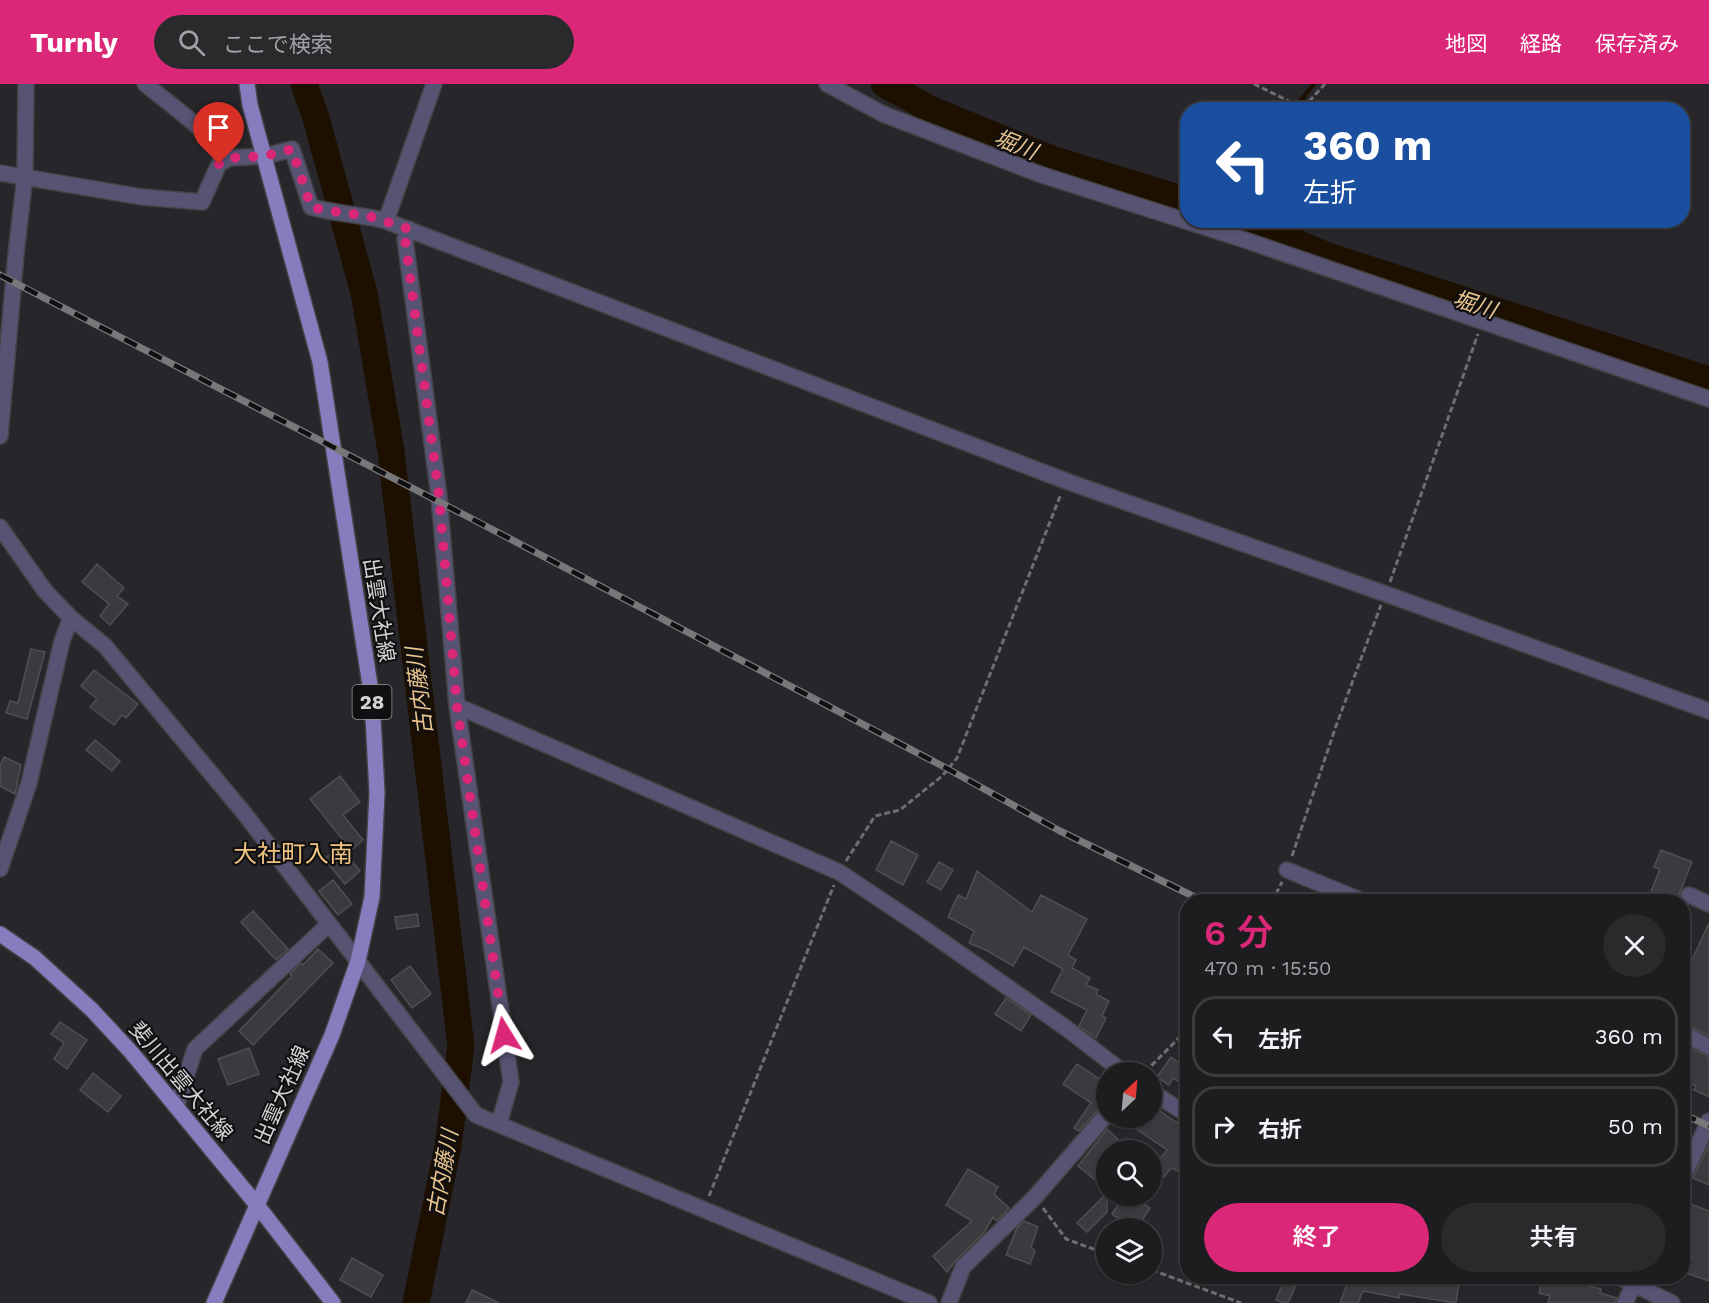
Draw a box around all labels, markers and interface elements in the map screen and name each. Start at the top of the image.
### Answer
search box [154,15,574,69]
text: Turnly [30,26,118,59]
icon: search [175,26,208,59]
text: 地図 [1445,31,1487,56]
text: 経路 [1520,31,1562,56]
text: 保存済み [1595,31,1679,56]
text: ここで検索 [223,32,333,57]
pin [193,102,244,164]
icon: arrive [202,111,235,144]
text: 360 m [1303,121,1432,170]
water label: 堀川 [991,125,1043,165]
icon: left [1204,126,1282,204]
text: 左折 [1303,177,1357,209]
water label: 堀川 [1450,286,1502,324]
street label: 出雲大社線 [359,556,400,664]
water label: 古内藤川 [401,644,437,736]
road number: 28 [352,685,392,719]
district label: 大社町入南 [233,840,353,868]
text: 6 分 [1204,912,1273,954]
button: close [1603,914,1666,977]
text: 470 m · 15:50 [1204,956,1332,980]
position arrow [472,1003,536,1067]
street label: 斐川出雲大社線 [125,1016,238,1145]
icon: left [1207,1020,1240,1053]
text: 360 m [1595,1024,1663,1049]
text: 左折 [1258,1027,1302,1052]
street label: 出雲大社線 [249,1042,314,1148]
north arrow [1096,1062,1162,1128]
map controls [1096,1062,1162,1284]
icon: right [1207,1110,1240,1143]
text: 50 m [1608,1114,1663,1139]
text: 右折 [1258,1117,1302,1142]
water label: 古内藤川 [423,1126,463,1219]
button: search [1096,1140,1162,1206]
button: 終了 [1204,1203,1429,1272]
button: 共有 [1441,1203,1666,1272]
button: layers [1096,1218,1162,1284]

